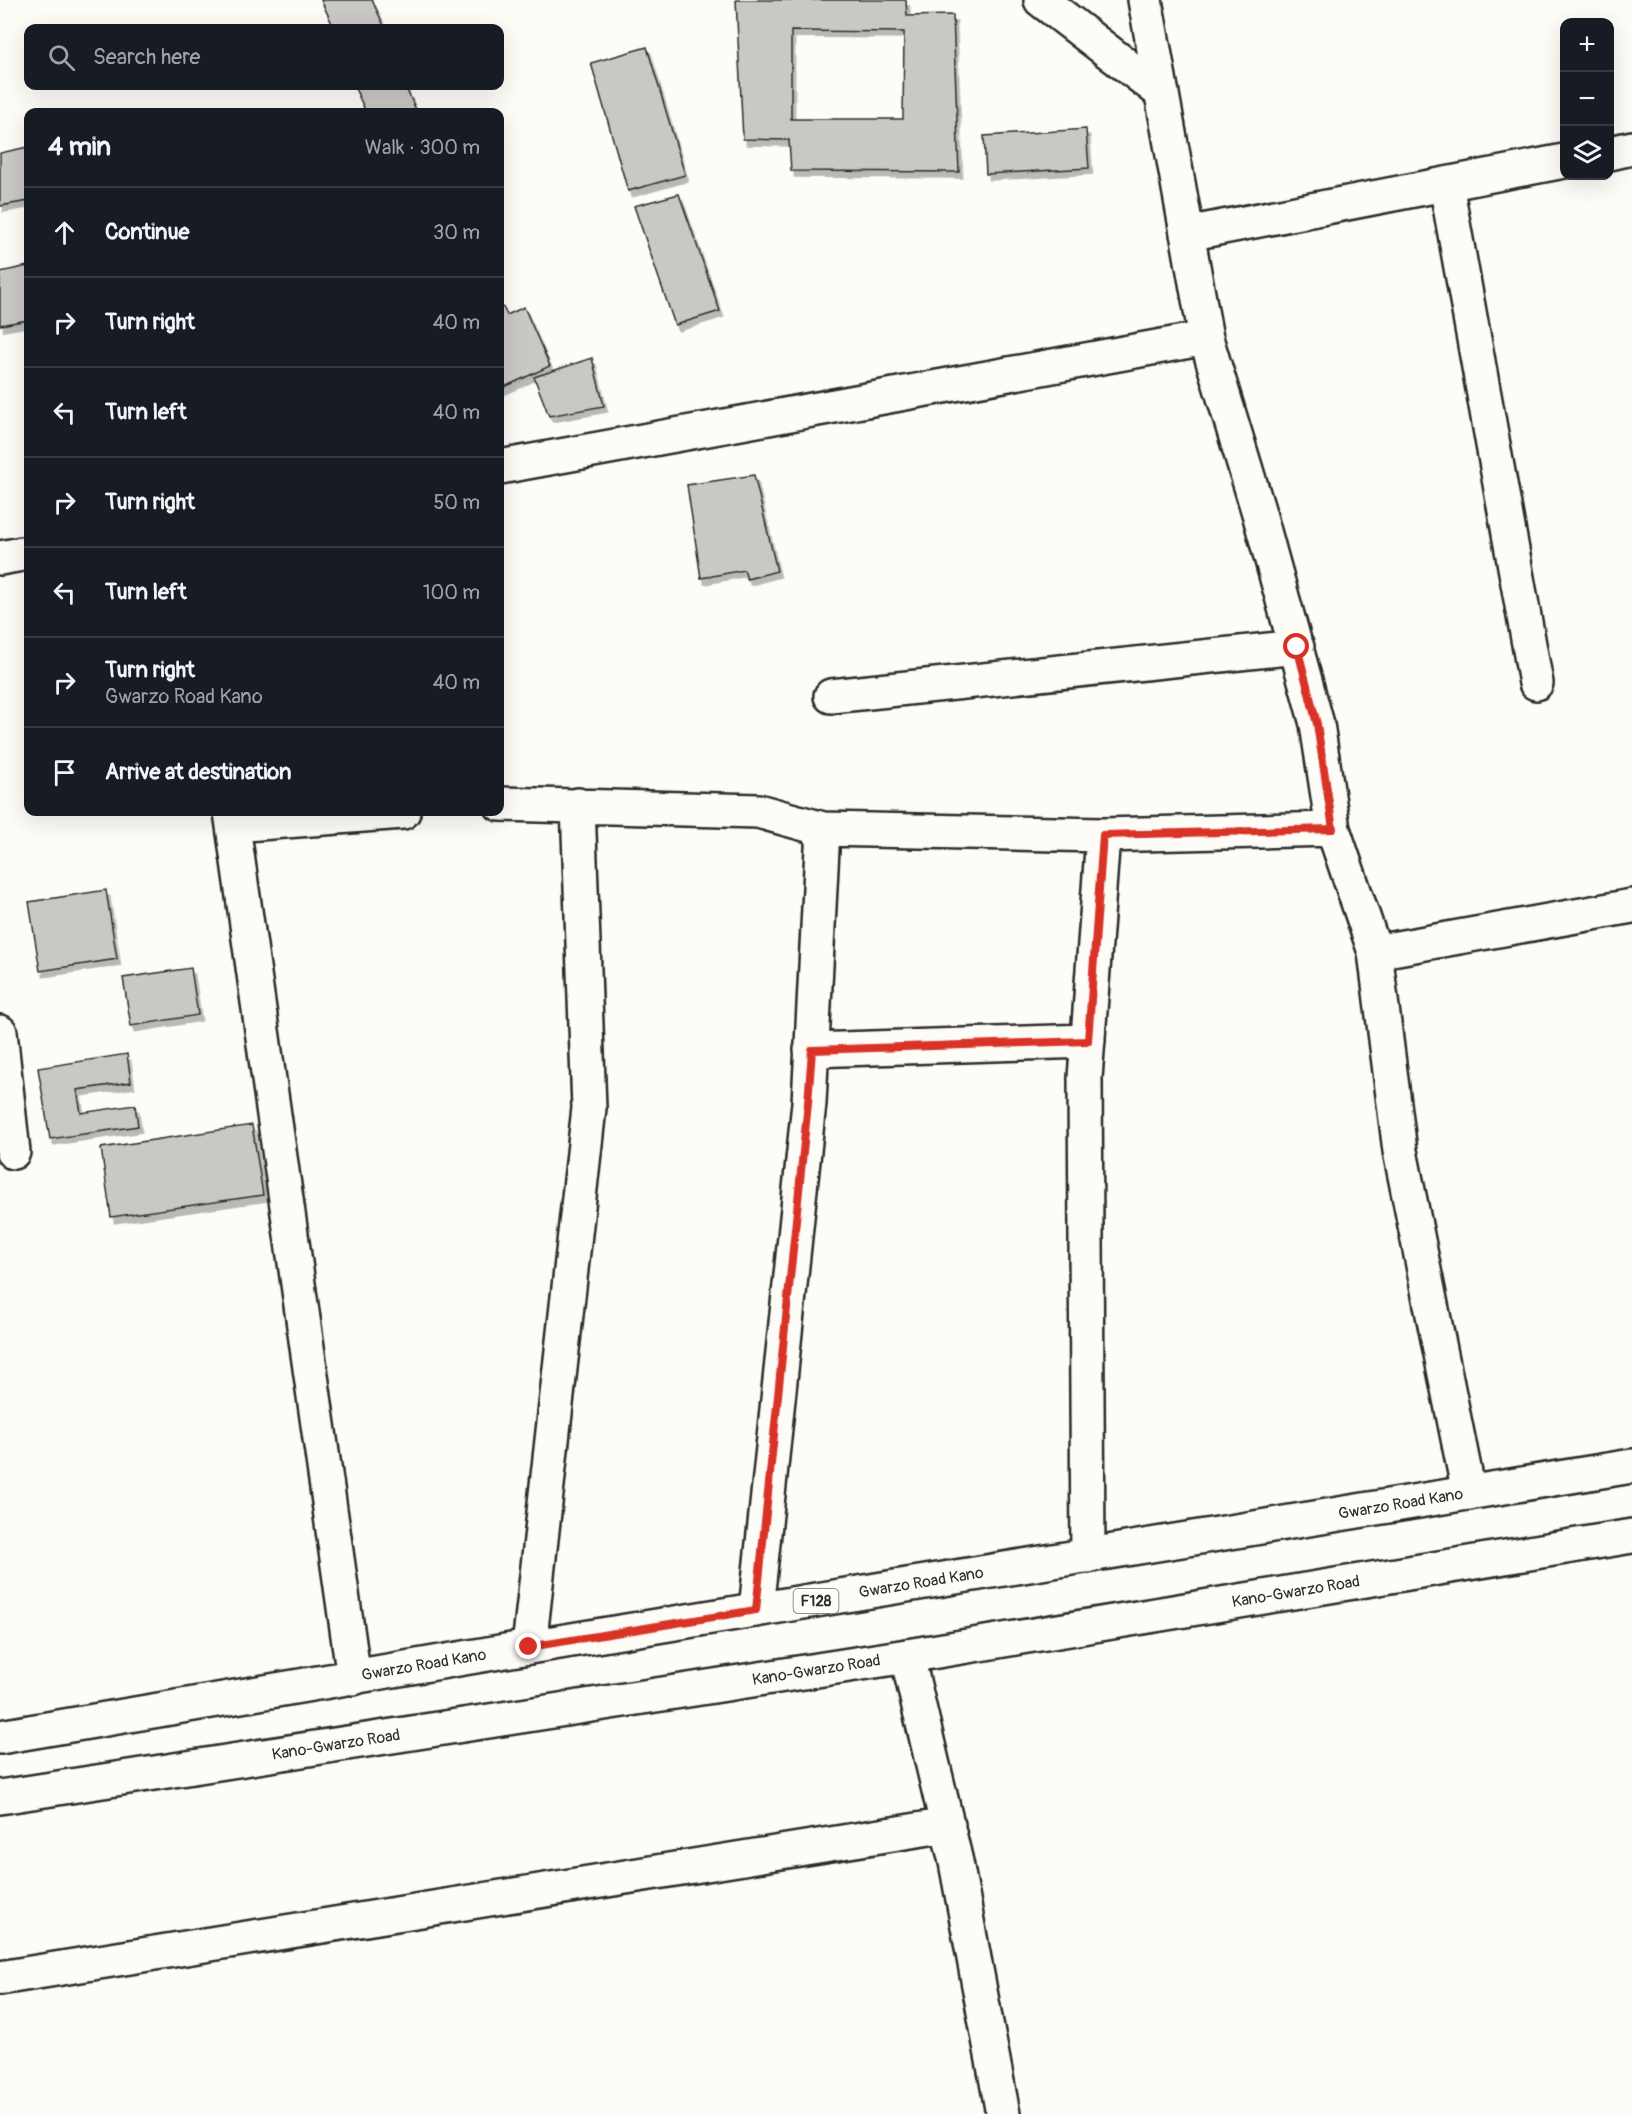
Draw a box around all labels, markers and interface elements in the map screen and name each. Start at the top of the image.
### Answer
map controls [1560,18,1614,180]
button: + [1560,18,1614,72]
search box [24,24,504,90]
icon: search [45,41,78,74]
text: Search here [93,43,200,71]
button: − [1560,72,1614,126]
button: layers [1560,126,1614,180]
text: 4 min [48,131,111,163]
text: Walk · 300 m [365,135,480,160]
icon: ahead [48,216,81,249]
text: Continue [105,218,189,246]
text: 30 m [433,220,480,245]
icon: right [48,306,81,339]
text: Turn right [105,308,195,336]
text: 40 m [433,310,480,335]
icon: left [48,396,81,429]
text: Turn left [105,398,187,426]
text: 40 m [433,400,480,425]
icon: right [48,486,81,519]
text: Turn right [105,488,195,516]
text: 50 m [433,490,480,515]
icon: left [48,576,81,609]
text: Turn left [105,578,187,606]
text: 100 m [423,580,480,605]
route start [1283,633,1309,659]
text: Turn right [105,656,195,684]
icon: right [48,666,81,699]
text: 40 m [433,670,480,695]
text: Gwarzo Road Kano [105,684,263,709]
icon: arrive [48,756,81,789]
text: Arrive at destination [105,758,291,786]
street label: Gwarzo Road Kano [1337,1484,1465,1524]
street label: Gwarzo Road Kano [857,1562,985,1603]
street label: Kano-Gwarzo Road [1230,1571,1361,1612]
road number: F128 [794,1589,838,1613]
route end [515,1633,541,1659]
street label: Gwarzo Road Kano [360,1644,488,1685]
street label: Kano-Gwarzo Road [751,1650,882,1690]
street label: Kano-Gwarzo Road [270,1725,402,1765]

